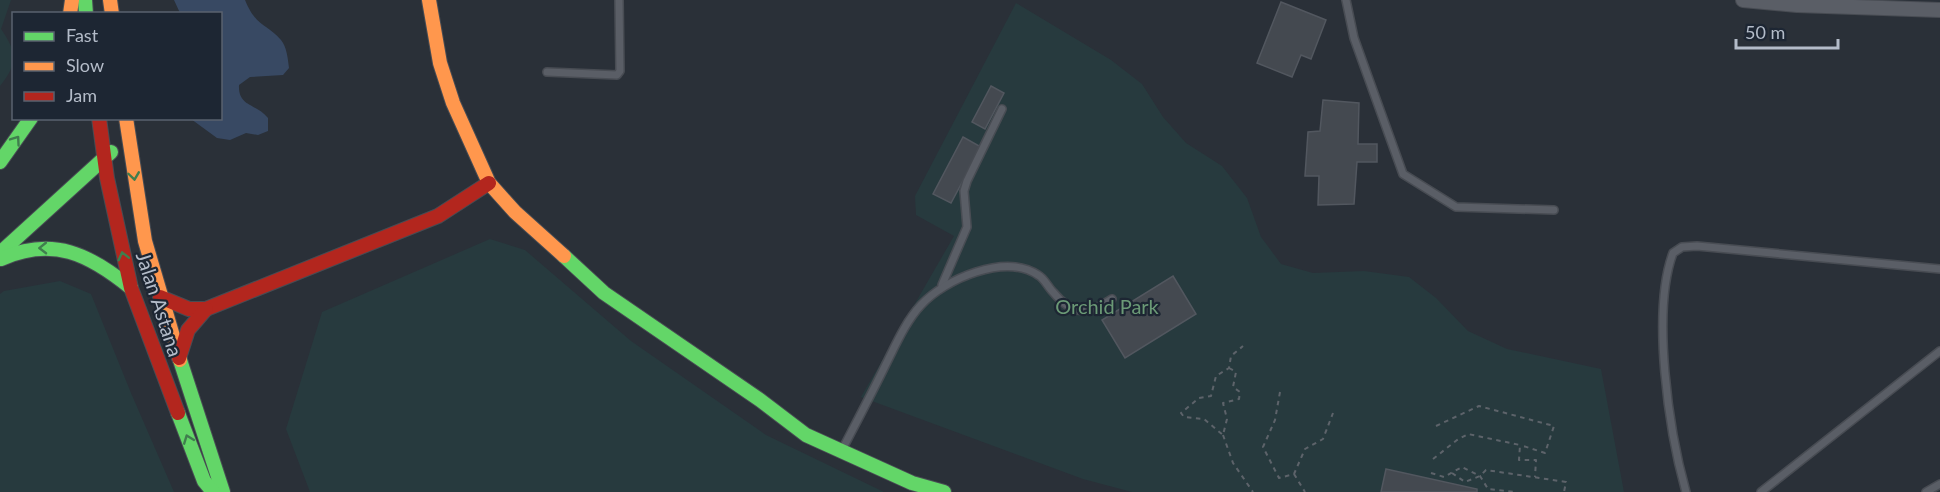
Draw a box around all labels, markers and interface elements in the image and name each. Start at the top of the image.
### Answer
legend [12,12,222,120]
scale bar [1736,12,1838,50]
text: 50 m [1745,21,1785,43]
text: Fast [66,24,99,46]
text: Slow [66,54,104,76]
text: Jam [66,84,97,106]
one-way arrow [9,136,20,147]
one-way arrow [128,172,140,181]
one-way arrow [38,242,47,254]
street label: Jalan Astana [132,249,188,359]
one-way arrow [118,251,131,261]
park label: Orchid Park [1055,294,1160,318]
one-way arrow [183,435,195,446]

